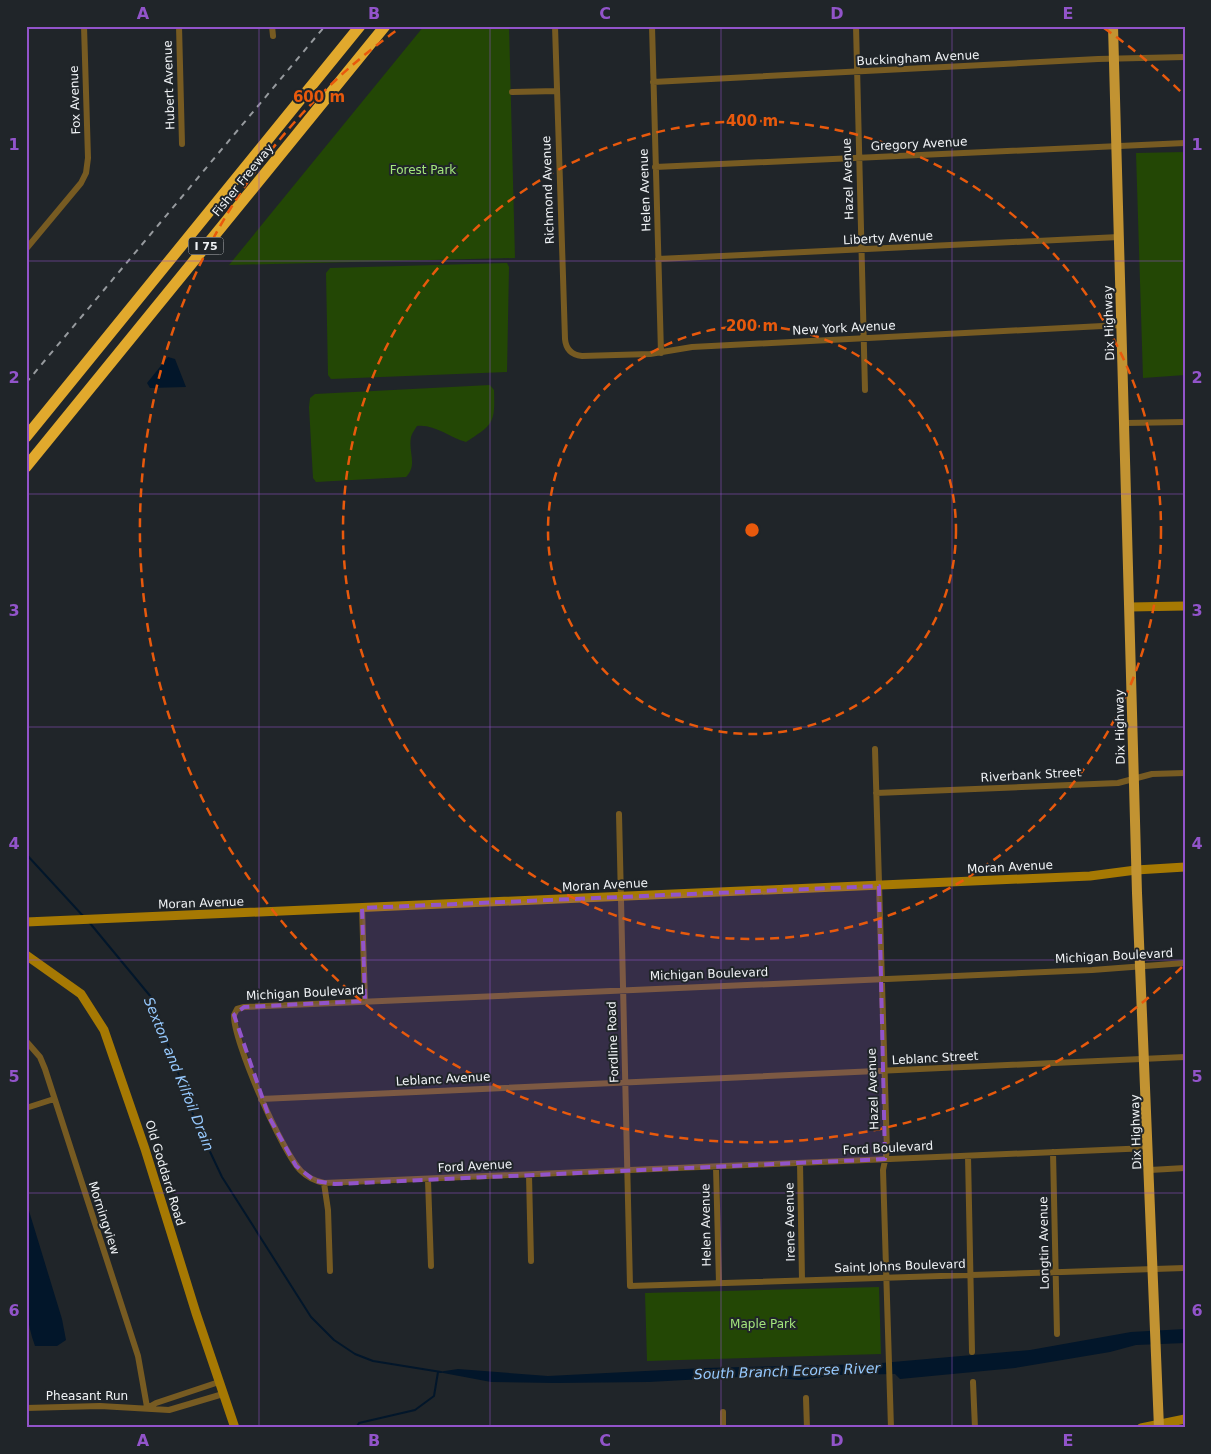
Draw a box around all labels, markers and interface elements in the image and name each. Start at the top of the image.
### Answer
text: A [137,4,150,23]
text: B [368,4,380,23]
text: C [599,4,611,23]
text: D [830,4,844,23]
text: E [1063,4,1073,23]
street label: Hubert Avenue [160,40,178,130]
street label: Buckingham Avenue [856,48,980,68]
street label: Fox Avenue [67,65,83,135]
text: 600 m [293,88,345,106]
text: 400 m [726,112,778,130]
street label: Gregory Avenue [870,134,968,154]
text: 1 [8,135,20,154]
text: 1 [1191,135,1203,154]
street label: Richmond Avenue [539,136,557,244]
street label: Hazel Avenue [840,138,856,220]
street label: Fisher Freeway [210,141,276,219]
street label: Helen Avenue [637,148,653,232]
park label: Forest Park [390,163,456,177]
street label: Liberty Avenue [843,229,933,247]
road number: I 75 [188,238,224,255]
street label: Dix Highway [1101,285,1117,361]
text: 200 m [726,317,778,335]
street label: New York Avenue [792,318,896,338]
text: 2 [8,368,20,387]
text: 2 [1191,368,1203,387]
centre of rings [743,521,761,539]
text: 3 [8,601,20,620]
text: 3 [1191,601,1203,620]
street label: Dix Highway [1112,689,1128,765]
street label: Riverbank Street [980,765,1082,785]
text: 4 [8,834,20,853]
text: 4 [1191,834,1203,853]
street label: Moran Avenue [967,858,1053,876]
street label: Moran Avenue [562,876,648,894]
street label: Moran Avenue [158,895,244,911]
street label: Michigan Boulevard [1055,946,1173,966]
street label: Michigan Boulevard [650,965,768,983]
street label: Michigan Boulevard [246,983,364,1003]
water label: Sexton and Kilfoil Drain [141,995,217,1153]
street label: Fordline Road [605,1001,621,1083]
street label: Hazel Avenue [865,1048,881,1130]
street label: Leblanc Street [891,1049,979,1067]
text: 5 [8,1067,20,1086]
text: 5 [1191,1067,1203,1086]
street label: Leblanc Avenue [395,1070,491,1088]
street label: Dix Highway [1128,1094,1144,1170]
street label: Old Goddard Road [142,1118,188,1228]
street label: Ford Boulevard [842,1139,934,1157]
street label: Ford Avenue [437,1157,513,1175]
street label: Morningview [86,1180,122,1257]
street label: Irene Avenue [782,1182,798,1262]
street label: Helen Avenue [698,1183,714,1267]
street label: Longtin Avenue [1036,1196,1052,1290]
street label: Saint Johns Boulevard [834,1257,966,1275]
text: 6 [8,1301,20,1320]
text: 6 [1191,1301,1203,1320]
park label: Maple Park [730,1317,796,1331]
water label: South Branch Ecorse River [694,1360,882,1382]
street label: Pheasant Run [46,1389,128,1403]
text: A [137,1431,150,1450]
text: B [368,1431,380,1450]
text: C [599,1431,611,1450]
text: D [830,1431,844,1450]
text: E [1063,1431,1073,1450]

